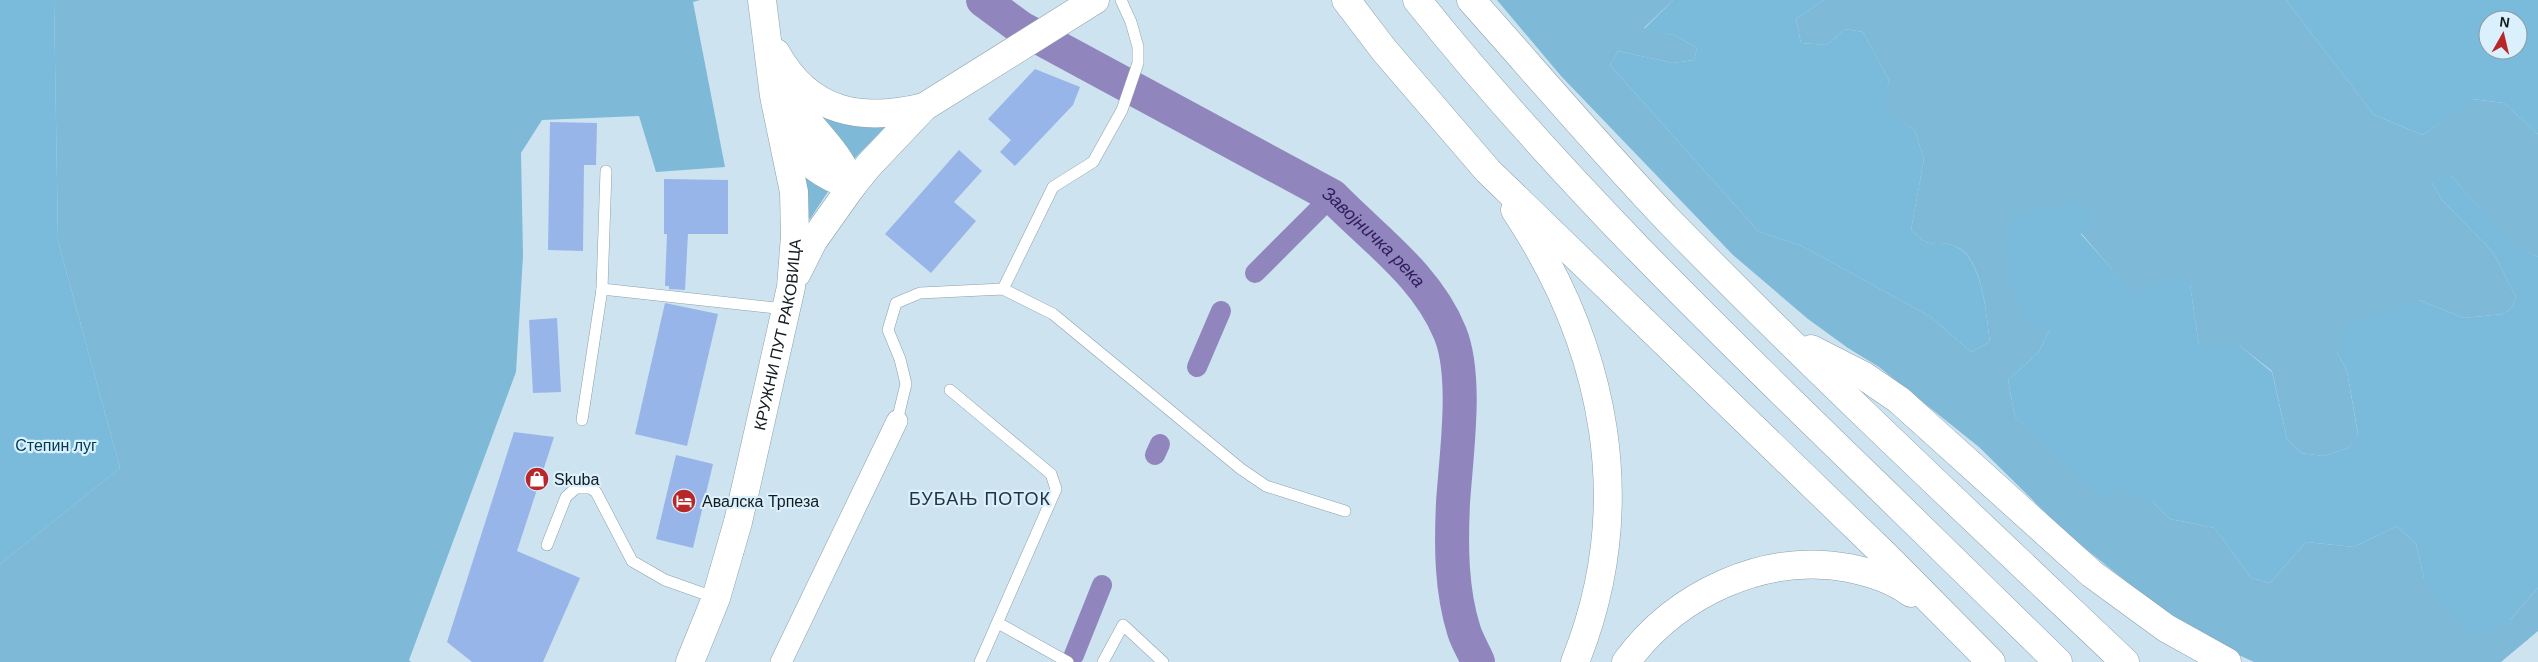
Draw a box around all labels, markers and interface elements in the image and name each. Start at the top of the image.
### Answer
north arrow [2478,10,2528,60]
text: N [2499,13,2511,31]
water label: Завојничка река [1319,183,1429,291]
street label: КРУЖНИ ПУТ РАКОВИЦА [751,238,804,432]
park label: Степин луг [15,437,97,454]
shop icon: Skuba [524,466,550,492]
place label: Skuba [554,471,599,488]
hotel icon: Авалска Трпеза [671,488,697,514]
district label: БУБАЊ ПОТОК [909,489,1051,509]
place label: Авалска Трпеза [702,493,819,510]

